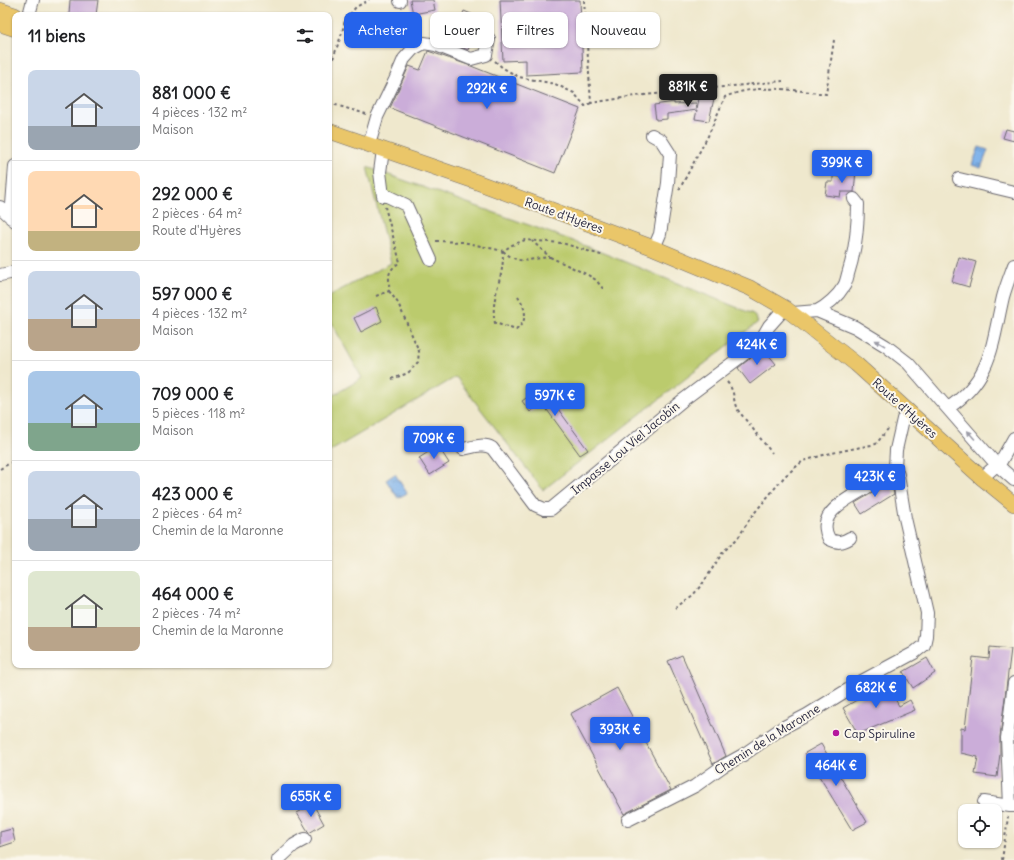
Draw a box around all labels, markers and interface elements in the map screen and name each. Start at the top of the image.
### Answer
chip: Acheter [344,12,422,48]
chip: Louer [430,12,494,48]
chip: Filtres [502,12,568,48]
chip: Nouveau [576,12,660,48]
text: 11 biens [28,25,85,47]
icon: filters [294,25,316,47]
pin: 881K € [655,74,721,108]
pin: 292K € [454,76,520,110]
text: 881K € [668,78,708,95]
text: 292K € [466,80,508,97]
text: 881 000 € [152,82,231,104]
icon: home [60,86,108,134]
text: 4 pièces · 132 m² [152,104,247,121]
text: Maison [152,121,194,138]
pin: 399K € [809,150,875,184]
text: 399K € [821,154,863,171]
text: 292 000 € [152,183,233,205]
icon: home [60,187,108,235]
street label: Route d'Hyères [523,194,605,236]
text: 2 pièces · 64 m² [152,205,242,222]
text: Route d'Hyères [152,222,241,239]
text: 597 000 € [152,283,232,305]
icon: home [60,287,108,335]
text: 4 pièces · 132 m² [152,305,247,322]
text: Maison [152,322,194,339]
pin: 424K € [724,332,790,366]
text: 424K € [736,336,778,353]
one-way arrow [874,339,886,346]
street label: Route d'Hyères [869,375,941,441]
text: 709 000 € [152,383,234,405]
pin: 597K € [522,383,588,417]
icon: home [60,387,108,435]
text: 597K € [535,387,575,404]
street label: Impasse Lou Viel Jacobin [568,398,682,498]
text: 5 pièces · 118 m² [152,405,245,422]
text: Maison [152,422,194,439]
pin: 709K € [401,426,467,460]
text: 709K € [413,430,455,447]
one-way arrow [966,430,975,440]
pin: 423K € [842,464,908,498]
text: 423K € [854,468,896,485]
text: 423 000 € [152,483,233,505]
icon: home [60,487,108,535]
text: 2 pièces · 64 m² [152,505,242,522]
text: Chemin de la Maronne [152,522,284,539]
text: 464 000 € [152,583,234,605]
icon: home [60,587,108,635]
text: 2 pièces · 74 m² [152,605,241,622]
text: Chemin de la Maronne [152,622,284,639]
pin: 682K € [843,675,909,709]
text: 682K € [855,679,897,696]
street label: Chemin de la Maronne [712,700,822,778]
pin: 393K € [587,717,653,751]
text: 393K € [599,721,641,738]
place label: Cap Spiruline [844,726,915,741]
marker: Cap Spiruline [831,728,841,738]
pin: 464K € [803,753,869,787]
text: 464K € [815,757,857,774]
pin: 655K € [278,784,344,818]
text: 655K € [290,788,332,805]
map controls [958,804,1002,848]
button: locate [958,804,1002,848]

